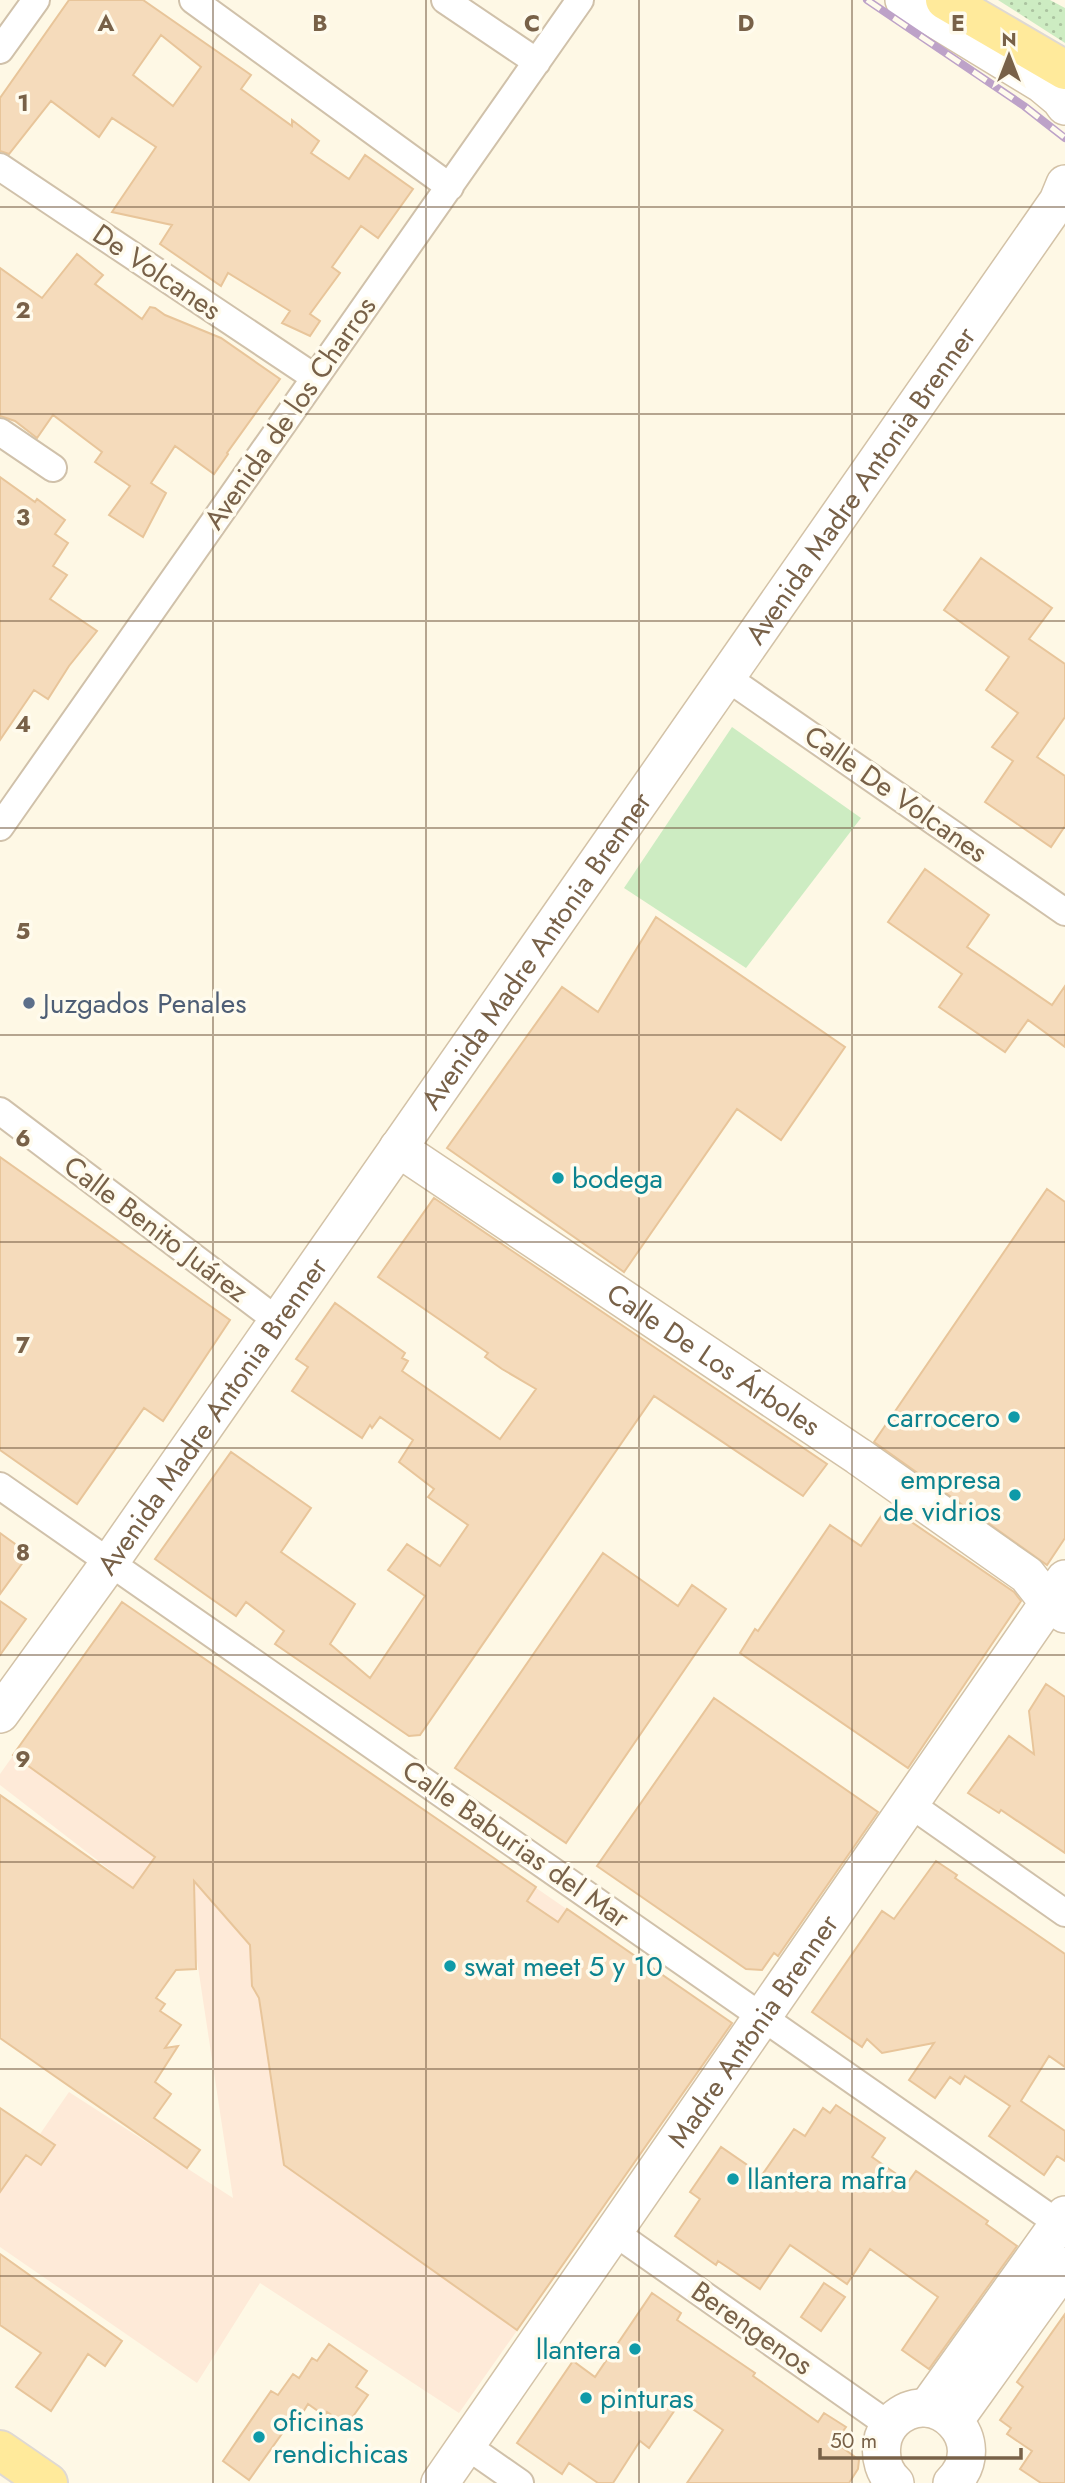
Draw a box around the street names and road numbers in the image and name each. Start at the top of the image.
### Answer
street label: De Volcanes [85,214,229,330]
street label: Avenida de los Charros [194,288,386,538]
street label: Avenida Madre Antonia Brenner [735,318,985,652]
street label: Calle De Volcanes [796,715,996,873]
street label: Avenida Madre Antonia Brenner [411,783,661,1118]
street label: Calle Benito Juárez [55,1146,257,1312]
street label: Avenida Madre Antonia Brenner [87,1248,337,1583]
street label: Calle De Los Árboles [599,1273,829,1446]
street label: Calle Baburias del Mar [394,1750,638,1938]
street label: Madre Antonia Brenner [657,1905,848,2156]
street label: Berengenos [683,2271,821,2385]

